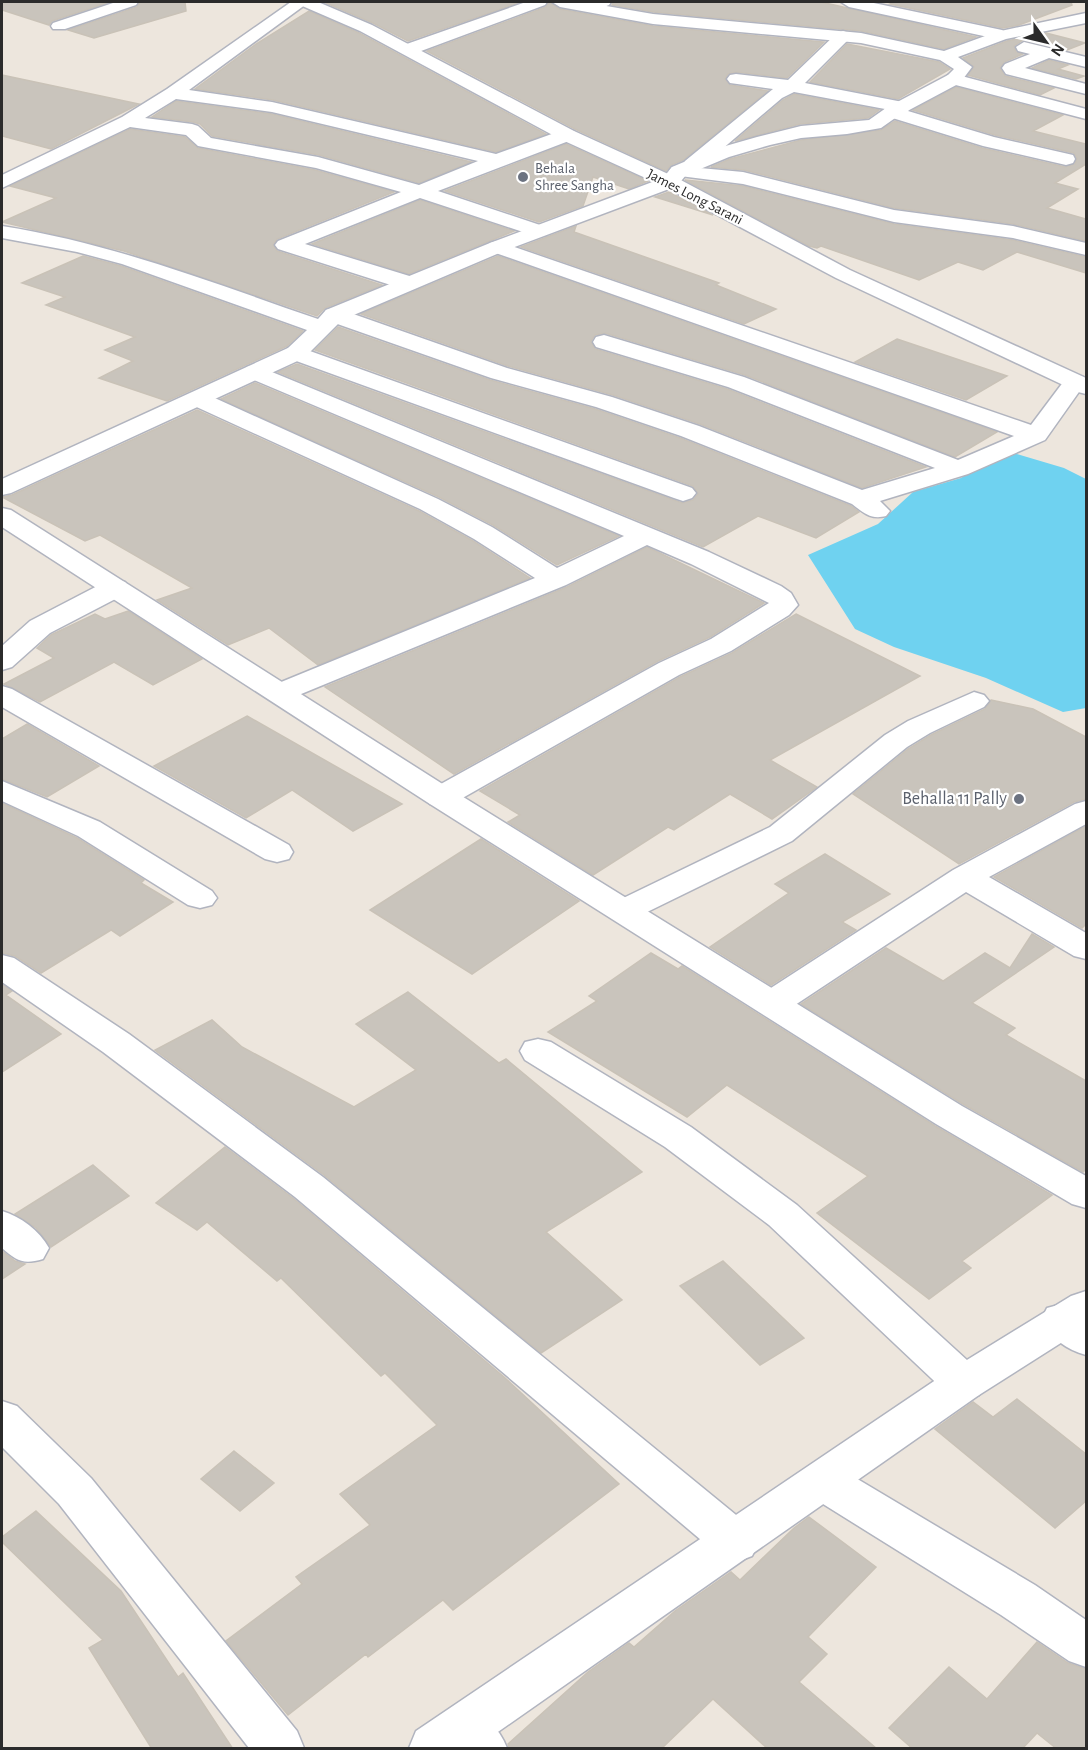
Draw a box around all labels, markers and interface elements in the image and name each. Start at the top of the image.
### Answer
north arrow [1016,12,1076,72]
text: N [1048,41,1067,59]
place label: Behala Shree Sangha [535,161,614,193]
street label: James Long Sarani [645,166,745,228]
marker: Behala Shree Sangha [516,170,530,184]
place label: Behalla 11 Pally [902,790,1007,808]
marker: Behalla 11 Pally [1012,792,1026,806]

